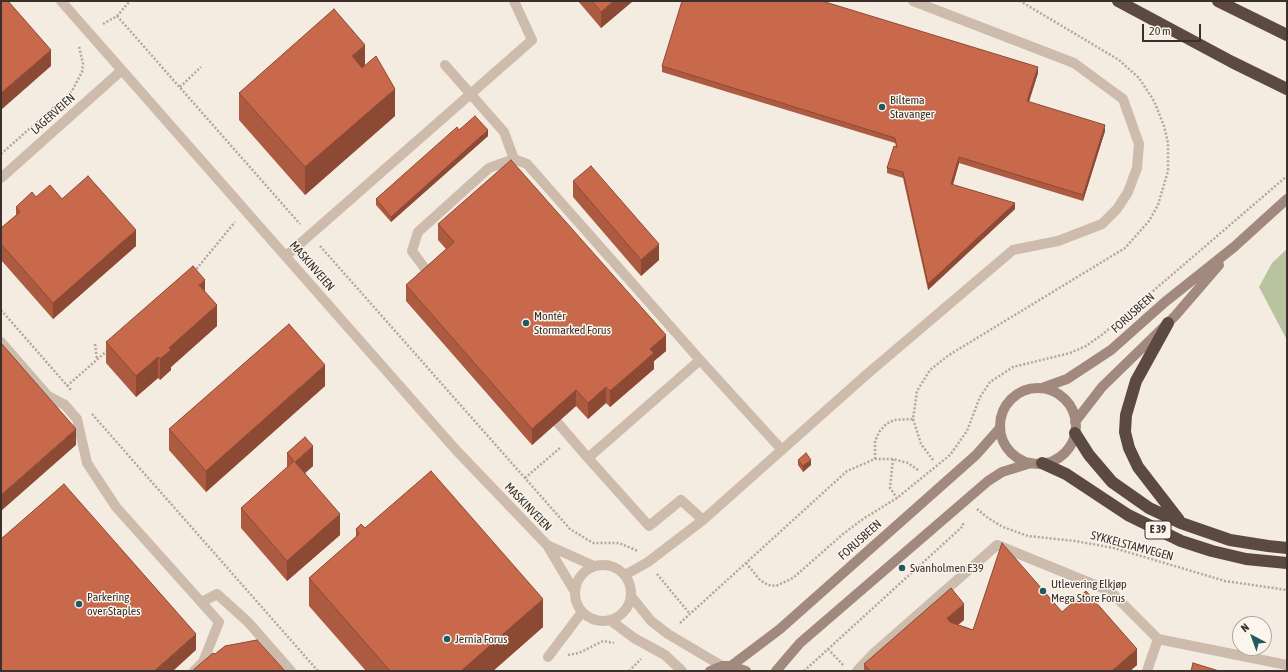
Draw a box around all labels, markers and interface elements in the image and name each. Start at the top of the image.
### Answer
scale bar [1144,16,1203,42]
text: 20 m [1149,24,1171,38]
street label: LAGERVEIEN [28,91,78,137]
place label: Biltema Stavanger [890,93,934,121]
marker: Biltema Stavanger [877,102,887,112]
street label: MASKINVEIEN [286,238,338,294]
street label: FORUSBEEN [1109,290,1157,336]
place label: Montér Stormarked Forus [534,309,611,337]
marker: Montér Stormarked Forus [521,318,531,328]
street label: MASKINVEIEN [502,480,554,534]
street label: FORUSBEEN [836,517,884,563]
road number: E 39 [1145,521,1171,539]
street label: SYKKELSTAMVEGEN [1089,528,1175,564]
place label: Svanholmen E39 [910,561,984,575]
marker: Svanholmen E39 [897,563,907,573]
place label: Utlevering Elkjøp Mega Store Forus [1051,577,1127,605]
marker: Utlevering Elkjøp Mega Store Forus [1038,586,1048,596]
place label: Parkering over Staples [87,590,140,618]
marker: Parkering over Staples [74,599,84,609]
north arrow [1232,616,1272,656]
text: N [1238,621,1251,634]
place label: Jernia Forus [455,632,507,646]
marker: Jernia Forus [442,634,452,644]

